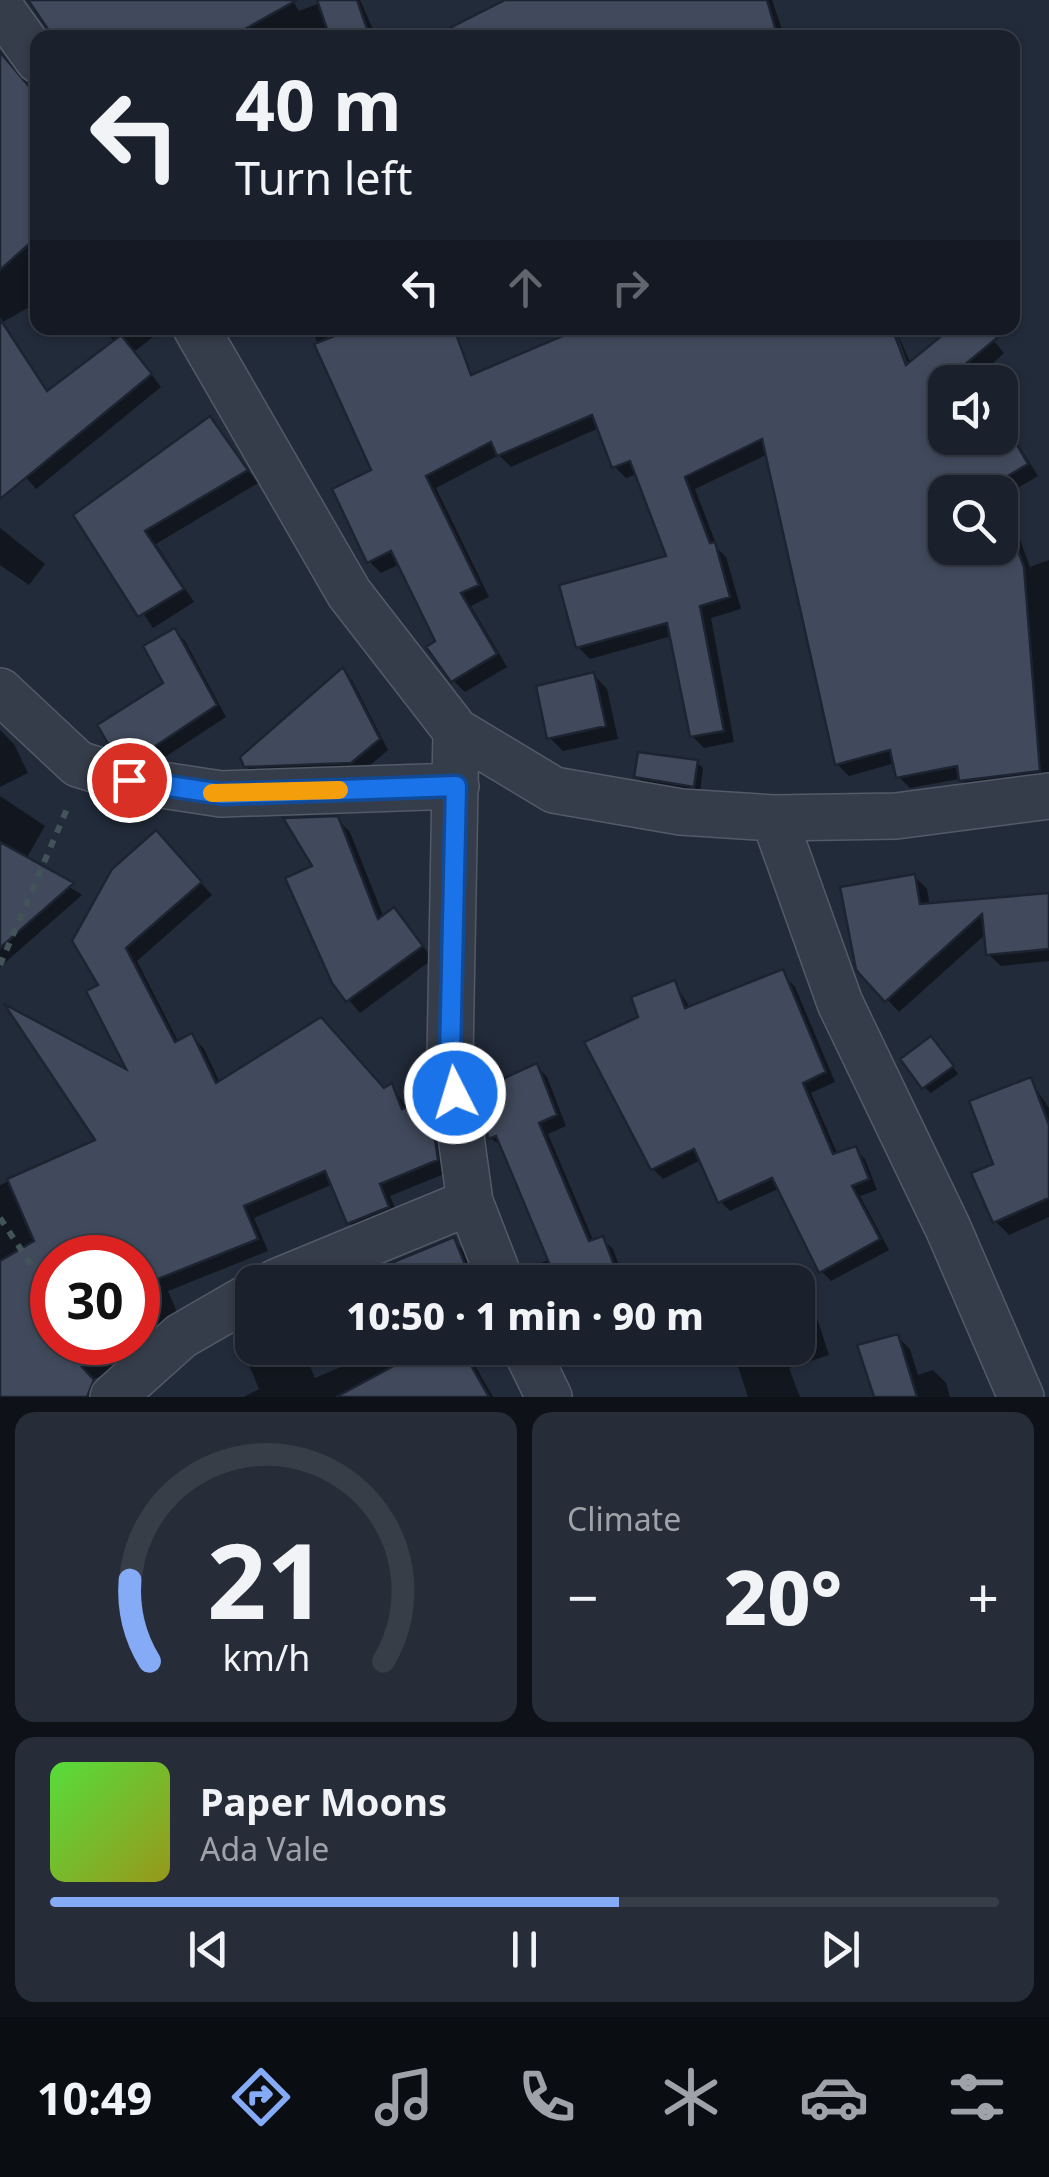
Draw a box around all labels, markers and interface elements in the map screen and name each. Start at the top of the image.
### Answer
text: 40 m [235,56,402,152]
icon: left [70,70,200,200]
text: Turn left [235,147,412,208]
icon: left [393,260,448,315]
icon: ahead [498,260,553,315]
icon: right [603,260,658,315]
map controls [928,365,1018,565]
button: sound [928,365,1018,455]
button: search [928,475,1018,565]
pin [87,738,172,823]
icon: arrive [102,753,157,808]
position arrow [403,1041,507,1145]
speed limit sign: 30 [30,1235,160,1365]
text: 10:50 · 1 min · 90 m [346,1289,704,1341]
text: Climate [567,1497,681,1540]
text: 21 [207,1508,325,1649]
text: 20° [724,1545,842,1647]
text: − [567,1559,598,1634]
text: + [968,1559,999,1634]
text: km/h [222,1633,310,1681]
text: Paper Moons [200,1775,447,1827]
text: Ada Vale [200,1827,329,1870]
icon: previous [181,1922,236,1977]
icon: pause [497,1922,552,1977]
icon: next [813,1922,868,1977]
icon: directions [226,2062,296,2132]
icon: music [369,2062,439,2132]
icon: phone [512,2062,582,2132]
icon: climate [656,2062,726,2132]
icon: car [799,2062,869,2132]
icon: filters [942,2062,1012,2132]
text: 10:49 [37,2067,152,2128]

